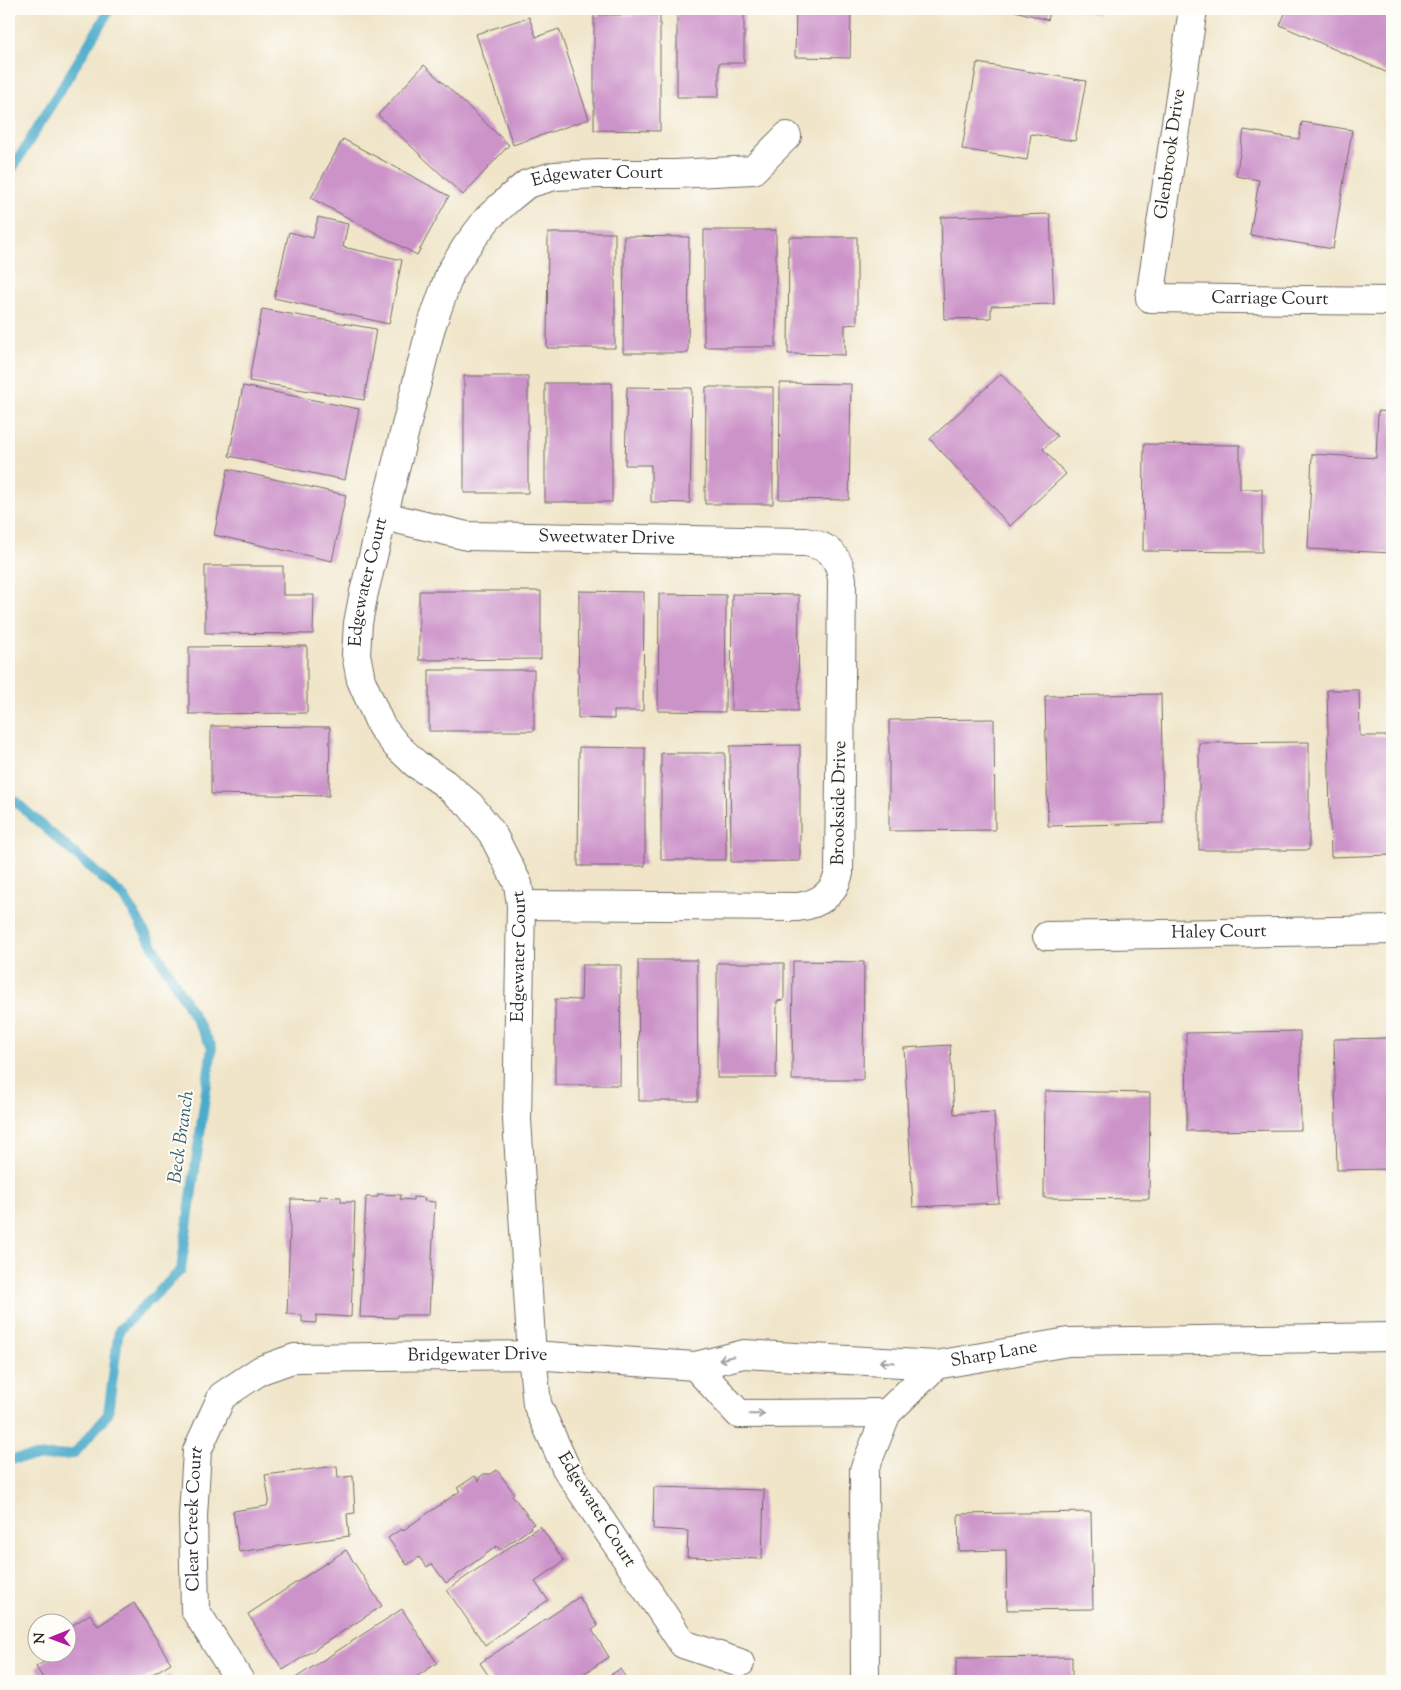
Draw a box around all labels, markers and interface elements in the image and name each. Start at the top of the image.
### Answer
street label: Glenbrook Drive [1149,87,1193,221]
street label: Edgewater Court [529,161,663,195]
street label: Carriage Court [1211,286,1329,313]
street label: Edgewater Court [344,515,395,648]
street label: Sweetwater Drive [538,524,675,553]
street label: Brookside Drive [826,740,854,866]
street label: Edgewater Court [506,889,534,1022]
street label: Haley Court [1171,919,1267,947]
water label: Beck Branch [162,1088,202,1185]
street label: Sharp Lane [948,1335,1040,1375]
street label: Bridgewater Drive [407,1342,548,1370]
one-way arrow [718,1354,734,1364]
one-way arrow [880,1357,896,1366]
one-way arrow [749,1409,765,1419]
street label: Clear Creek Court [180,1442,211,1592]
street label: Edgewater Court [550,1447,642,1573]
north arrow [28,1612,78,1662]
text: N [31,1632,51,1644]

